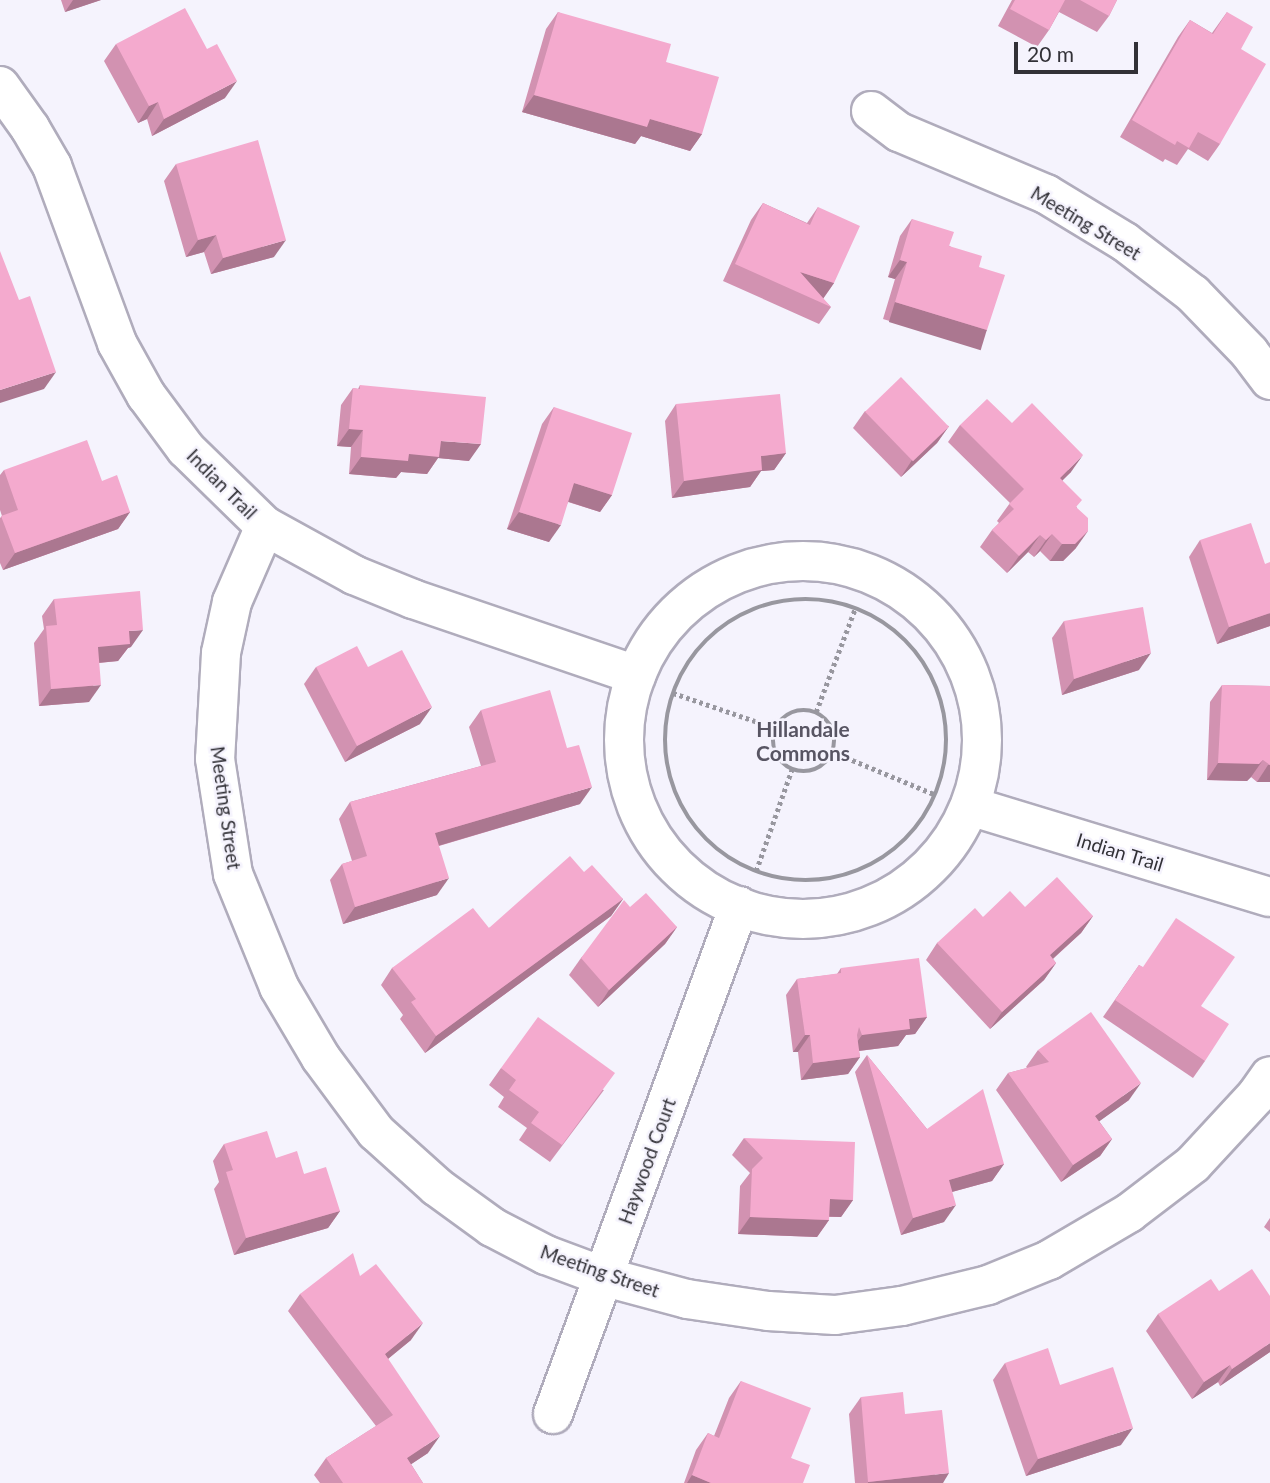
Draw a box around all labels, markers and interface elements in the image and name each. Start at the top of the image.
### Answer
scale bar [1018,28,1142,72]
text: 20 m [1027,41,1074,66]
street label: Meeting Street [1027,181,1145,265]
street label: Indian Trail [182,444,262,524]
district label: Hillandale Commons [756,716,850,766]
street label: Meeting Street [206,745,246,871]
street label: Indian Trail [1074,828,1166,876]
street label: Haywood Court [614,1095,680,1227]
street label: Meeting Street [537,1240,663,1302]

